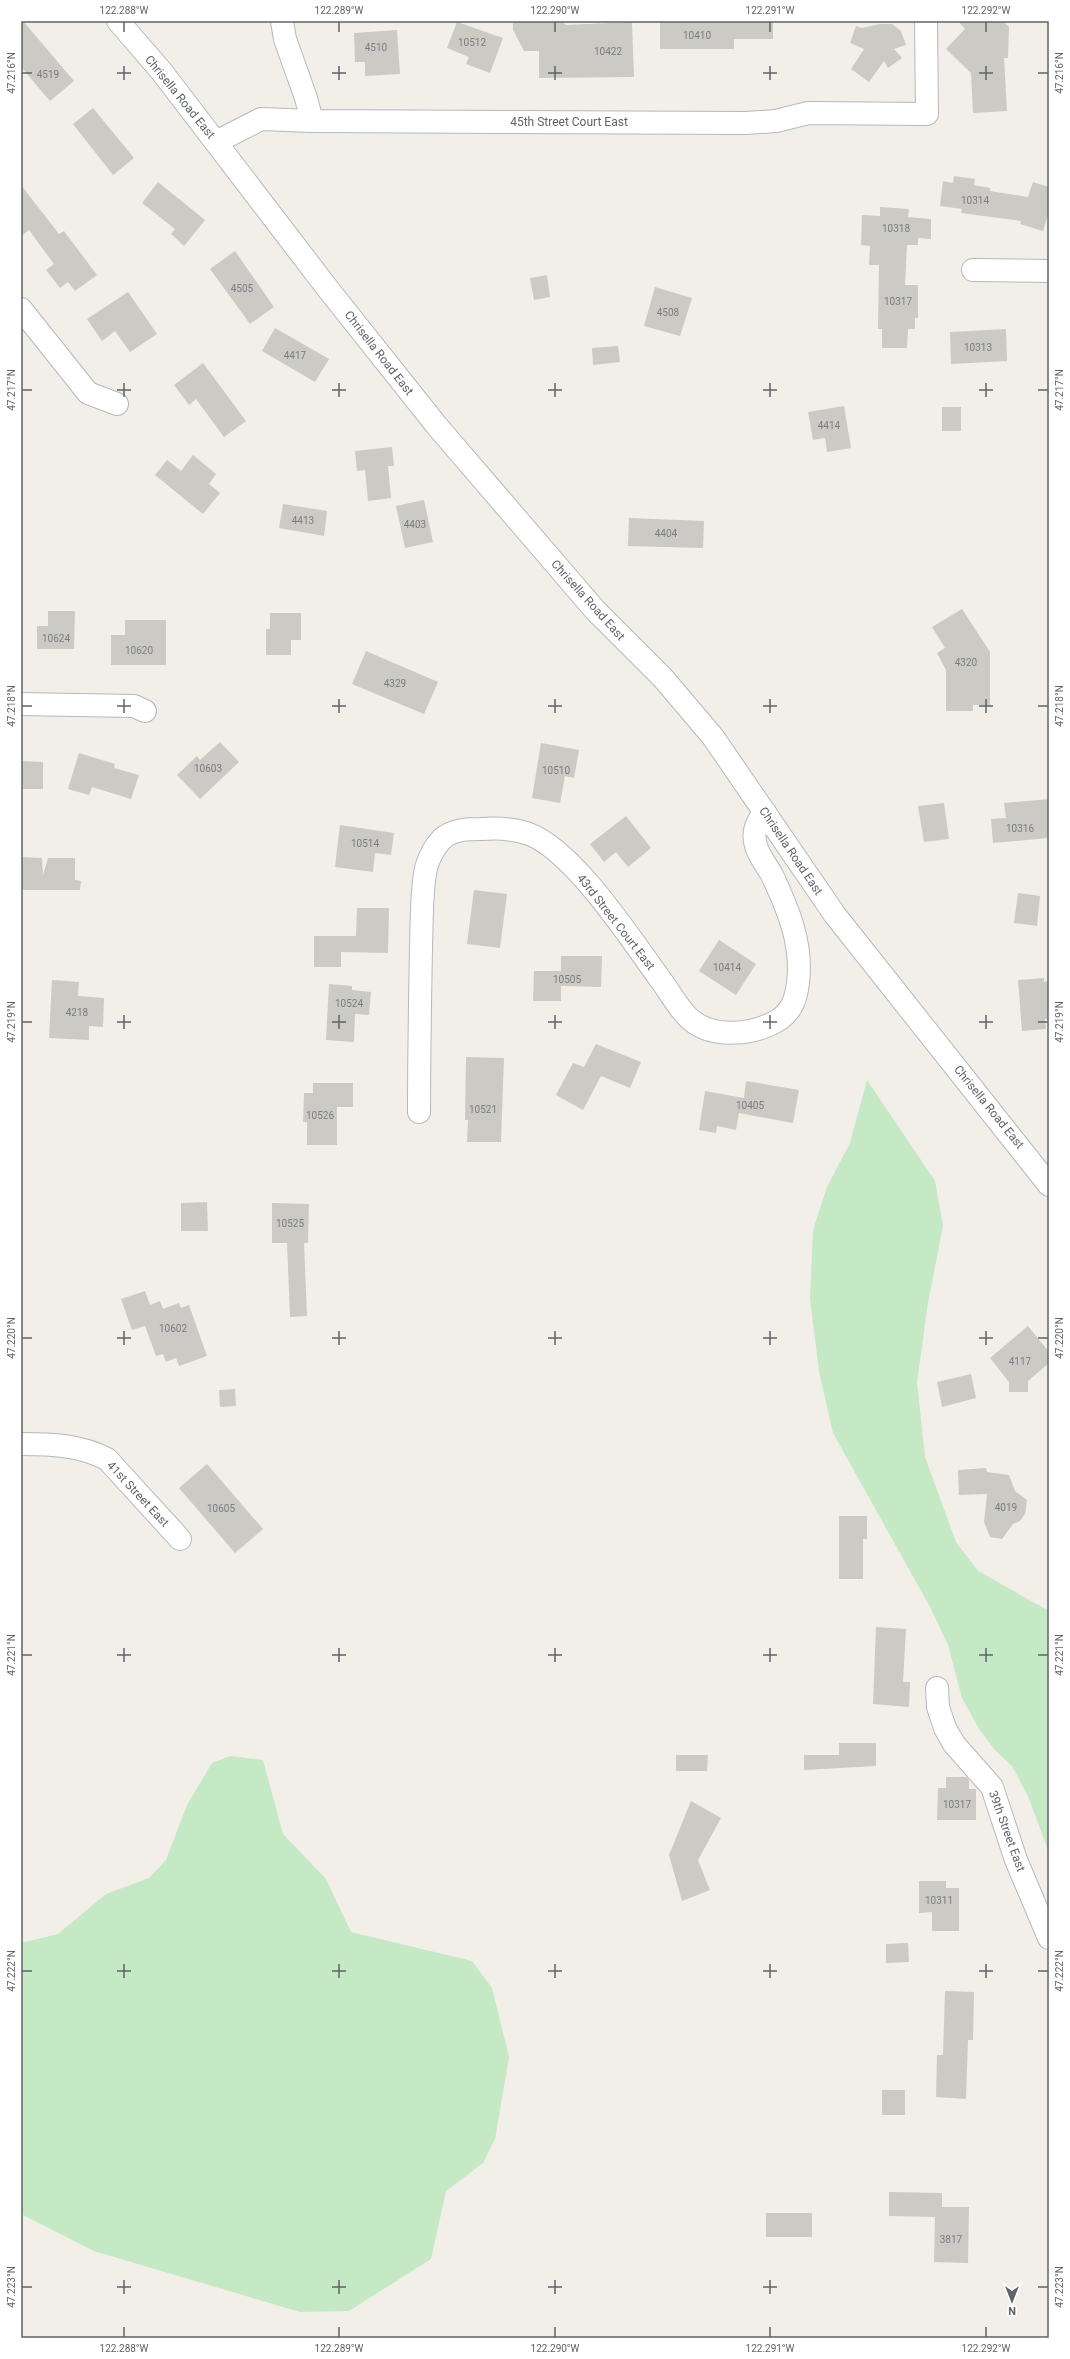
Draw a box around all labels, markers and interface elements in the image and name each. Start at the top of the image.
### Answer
text: 122.288°W [100,5,149,16]
text: 122.289°W [315,5,364,16]
text: 122.290°W [531,5,580,16]
text: 122.291°W [746,5,795,16]
text: 122.292°W [962,5,1011,16]
house number: 10410 [683,30,711,41]
house number: 10512 [458,37,486,48]
house number: 4510 [365,42,388,53]
house number: 10422 [594,46,622,57]
text: 47.216°N [6,52,17,94]
street label: Chrisella Road East [142,52,218,142]
text: 47.216°N [1054,52,1065,94]
house number: 4519 [37,69,59,80]
street label: 45th Street Court East [510,115,628,129]
house number: 10314 [961,195,989,206]
house number: 10318 [882,223,910,234]
house number: 4505 [231,283,254,294]
house number: 10317 [884,296,912,307]
house number: 4508 [657,307,680,318]
street label: Chrisella Road East [342,308,416,398]
house number: 10313 [964,342,992,353]
house number: 4417 [284,350,307,361]
text: 47.217°N [6,369,17,411]
text: 47.217°N [1054,369,1065,411]
house number: 4414 [818,420,841,431]
house number: 4413 [292,515,314,526]
house number: 4403 [404,519,426,530]
house number: 4404 [655,528,678,539]
street label: Chrisella Road East [548,557,628,643]
house number: 10624 [42,633,70,644]
house number: 10620 [125,645,153,656]
house number: 4320 [955,657,978,668]
house number: 4329 [384,678,406,689]
text: 47.218°N [6,685,17,727]
text: 47.218°N [1054,685,1065,727]
house number: 10603 [194,763,222,774]
house number: 10510 [542,765,570,776]
street label: Chrisella Road East [756,804,826,898]
house number: 10316 [1006,823,1034,834]
house number: 10514 [351,838,379,849]
street label: 43rd Street Court East [574,871,658,973]
house number: 10414 [713,962,741,973]
house number: 10505 [553,974,581,985]
house number: 10524 [335,998,363,1009]
text: 47.219°N [6,1001,17,1043]
text: 47.219°N [1054,1001,1065,1043]
house number: 4218 [66,1007,89,1018]
street label: Chrisella Road East [951,1062,1027,1152]
house number: 10405 [736,1100,764,1111]
house number: 10521 [469,1104,497,1115]
house number: 10526 [306,1110,334,1121]
house number: 10525 [276,1218,304,1229]
text: 47.220°N [6,1317,17,1359]
text: 47.220°N [1054,1317,1065,1359]
house number: 10602 [159,1323,187,1334]
house number: 4117 [1009,1356,1032,1367]
street label: 41st Street East [104,1458,172,1530]
house number: 4019 [995,1502,1017,1513]
house number: 10605 [207,1503,235,1514]
text: 47.221°N [6,1634,17,1676]
text: 47.221°N [1054,1634,1065,1676]
street label: 39th Street East [986,1789,1028,1873]
house number: 10317 [943,1799,971,1810]
house number: 10311 [925,1895,953,1906]
text: 47.222°N [6,1950,17,1992]
text: 47.222°N [1054,1950,1065,1992]
house number: 3817 [940,2234,963,2245]
text: 47.223°N [6,2266,17,2308]
text: 47.223°N [1054,2266,1065,2308]
north arrow [992,2281,1032,2321]
text: N [1008,2304,1016,2317]
text: 122.288°W [100,2343,149,2354]
text: 122.289°W [315,2343,364,2354]
text: 122.290°W [531,2343,580,2354]
text: 122.291°W [746,2343,795,2354]
text: 122.292°W [962,2343,1011,2354]

